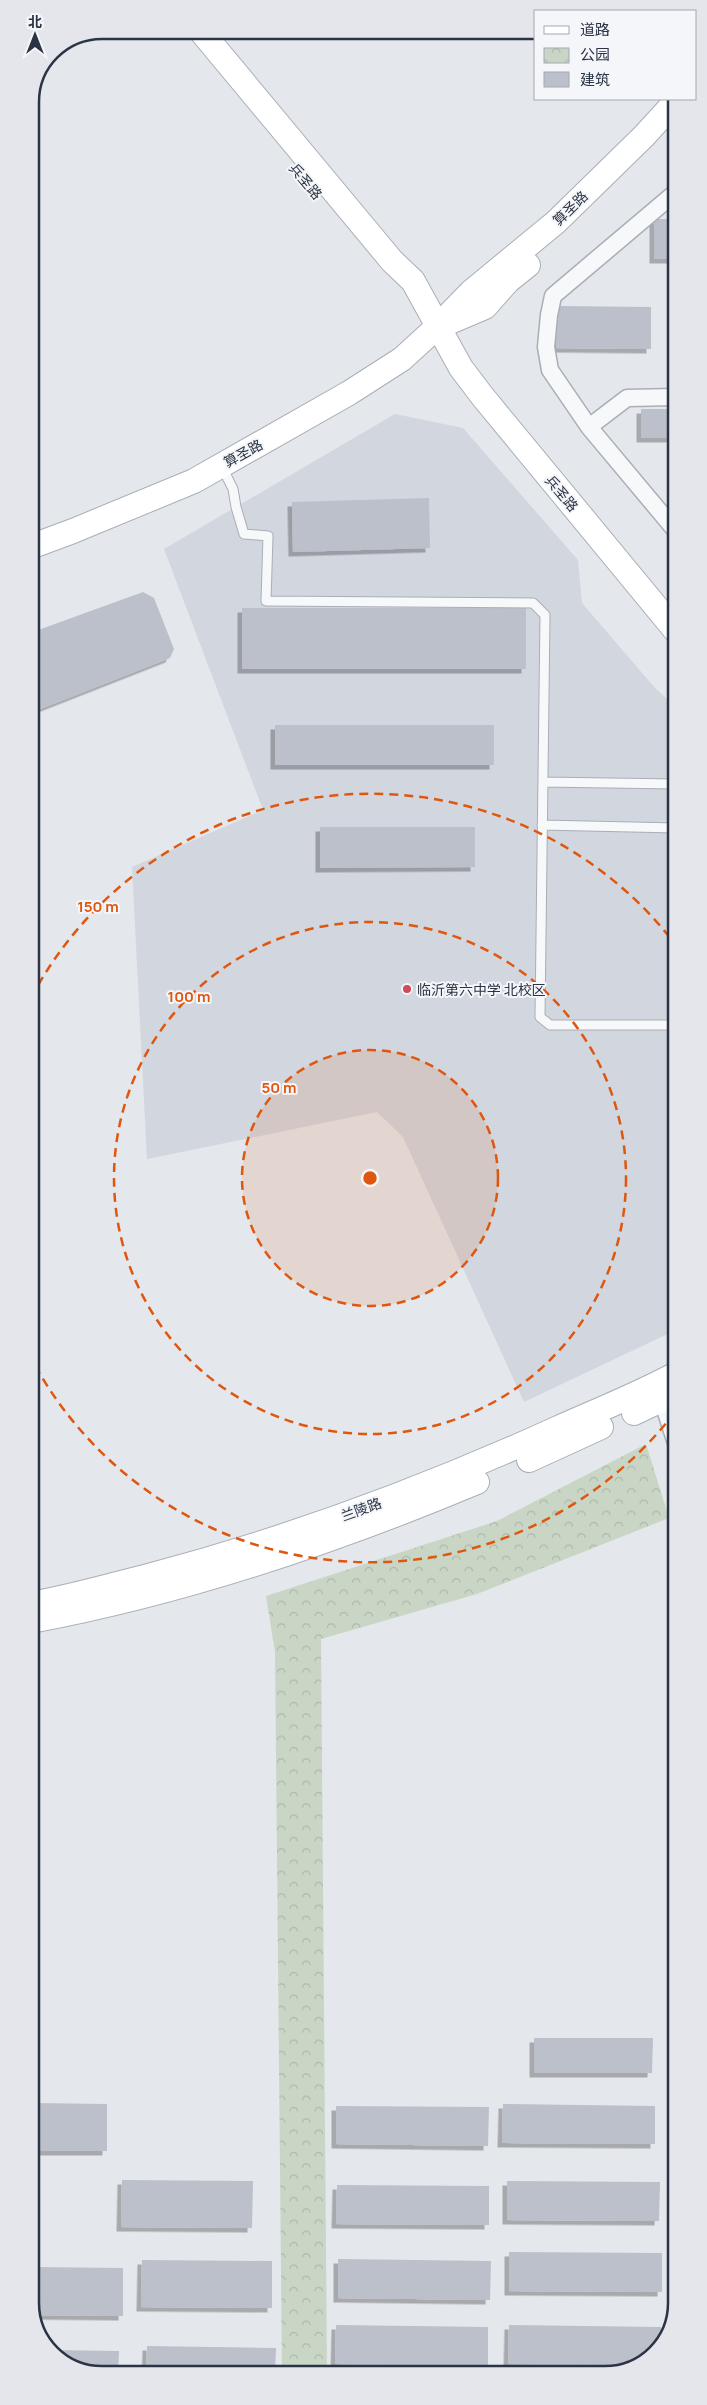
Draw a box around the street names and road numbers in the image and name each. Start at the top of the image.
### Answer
street label: 兵圣路 [285,159,327,203]
street label: 算圣路 [548,187,592,229]
street label: 算圣路 [220,435,266,471]
street label: 兵圣路 [541,471,583,515]
street label: 兰陵路 [338,1493,384,1525]

